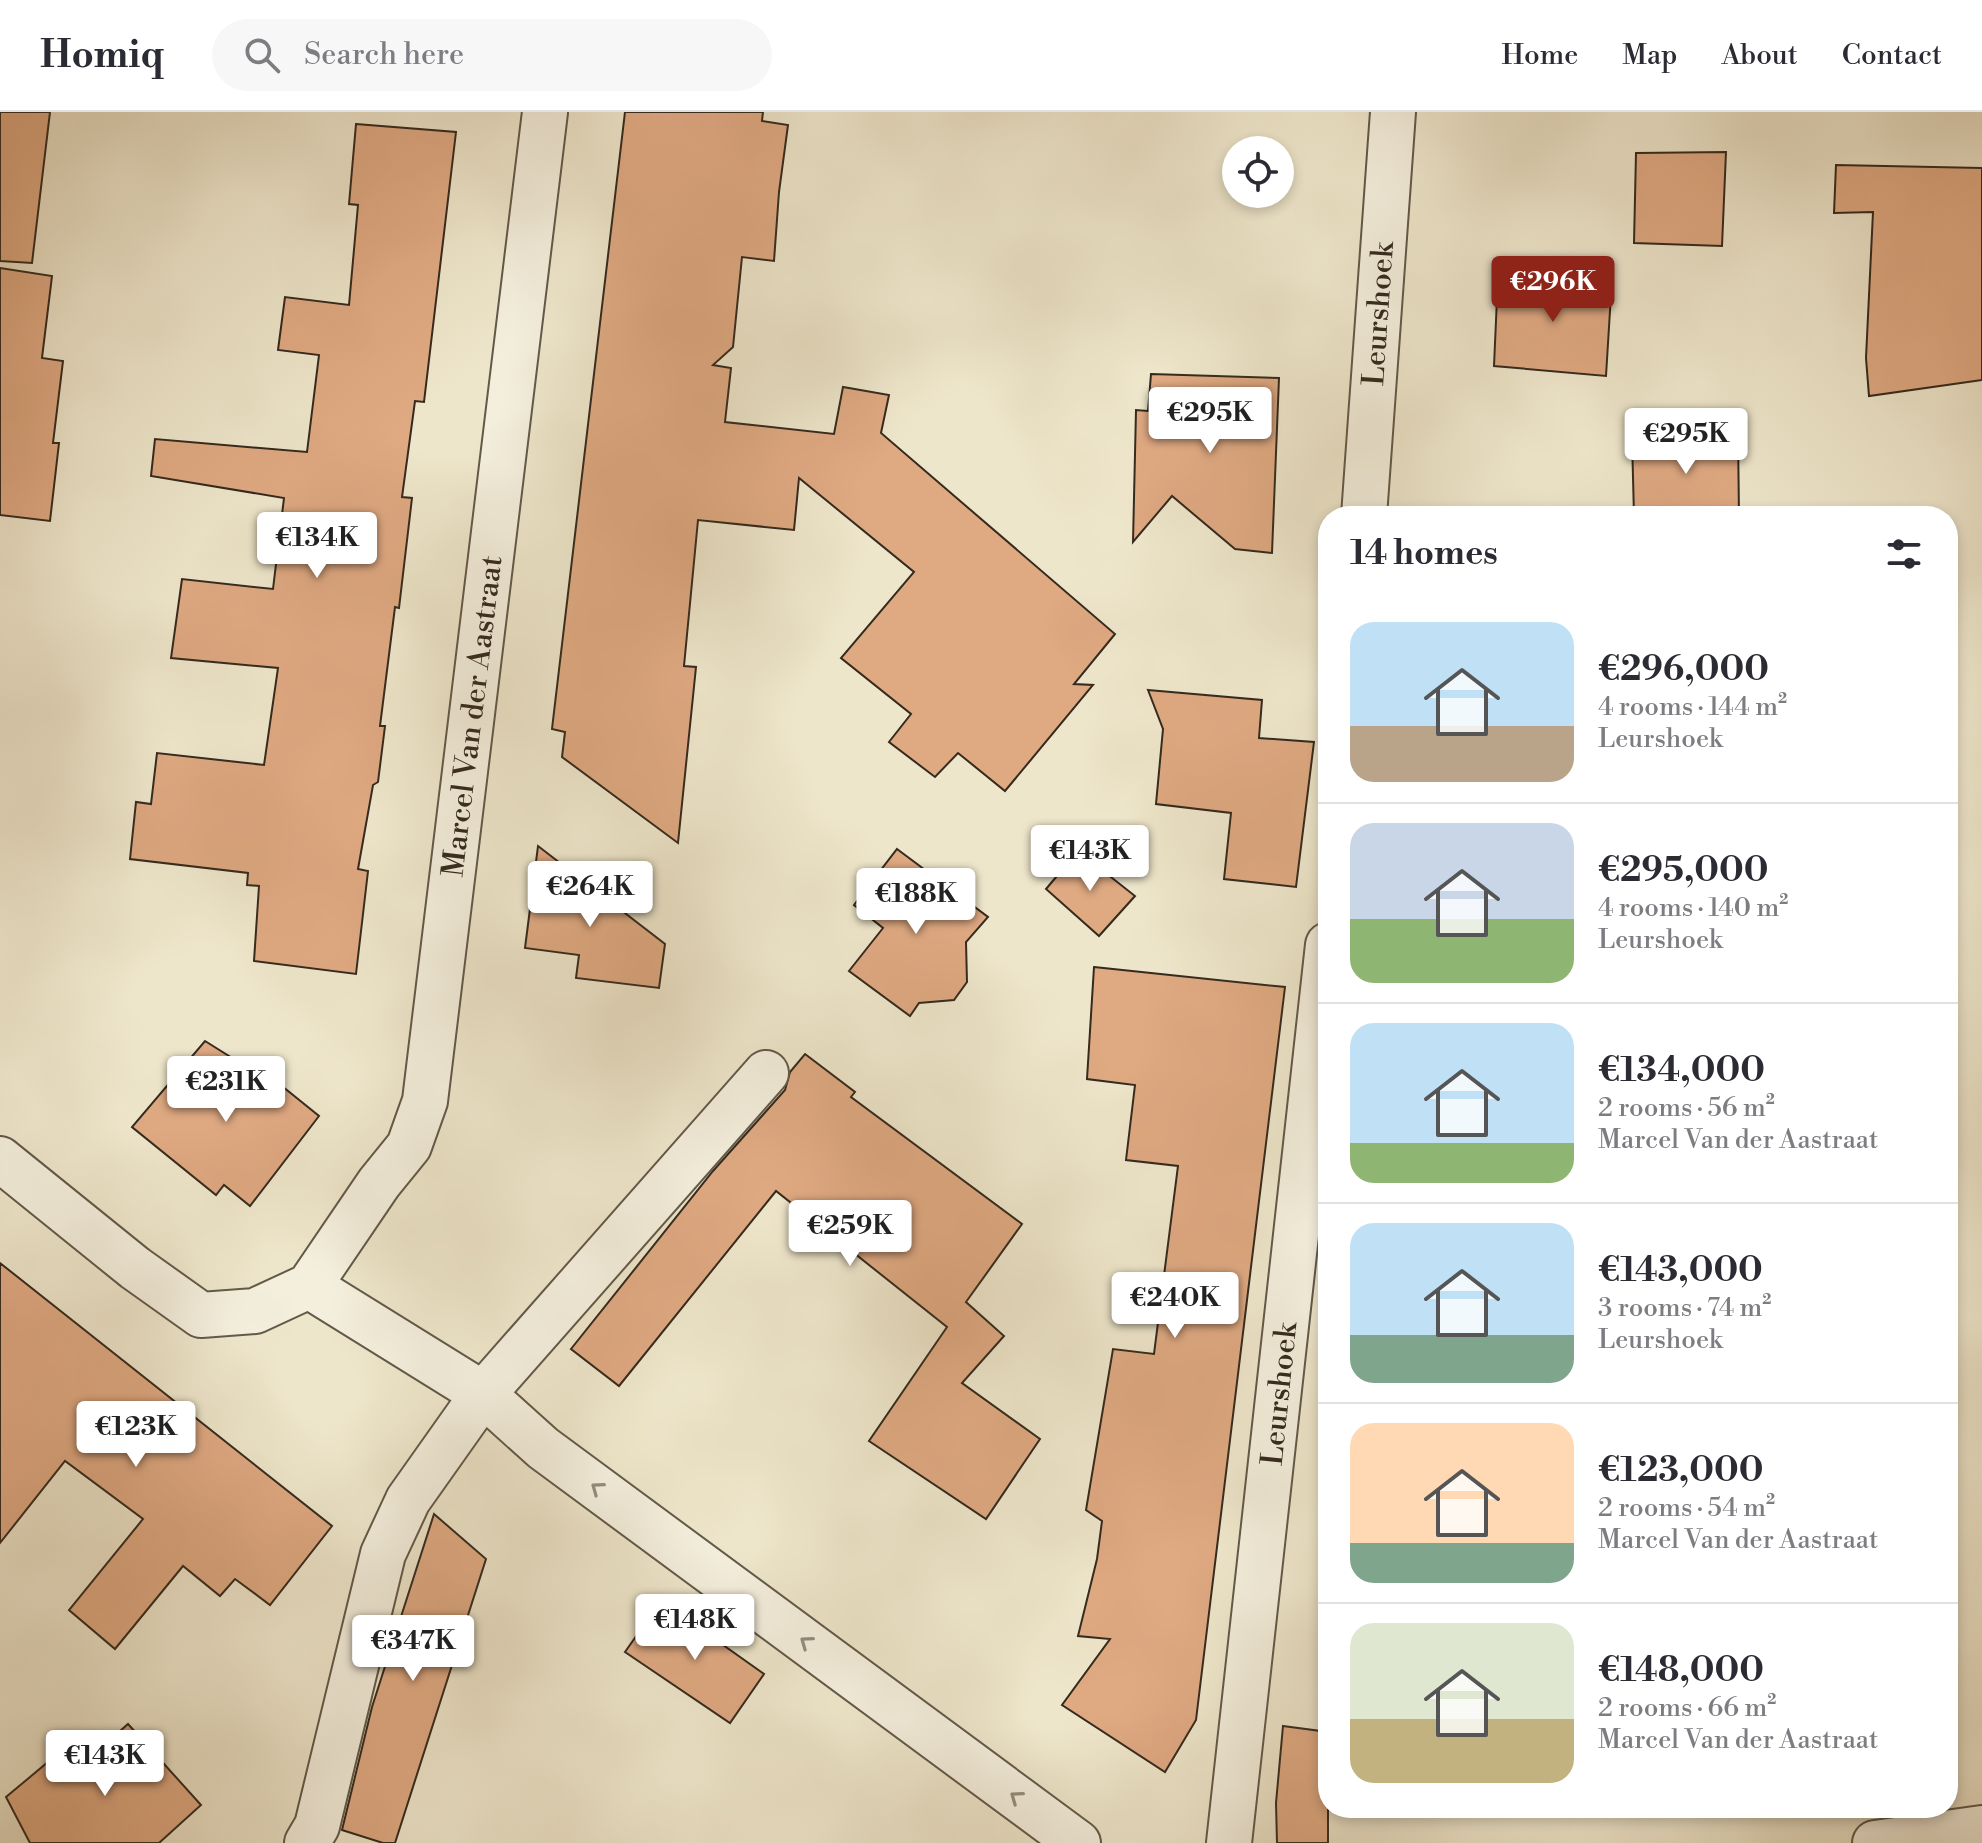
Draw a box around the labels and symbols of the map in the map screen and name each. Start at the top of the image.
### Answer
street label: Leurshoek [1355,240,1403,387]
pin: €296K [1497,256,1609,324]
pin: €295K [1154,387,1266,455]
pin: €295K [1630,408,1742,476]
pin: €134K [261,512,373,580]
street label: Marcel Van der Aastraat [434,553,512,879]
pin: €143K [1034,825,1146,893]
pin: €264K [534,861,646,929]
pin: €188K [860,868,972,936]
pin: €231K [170,1056,282,1124]
pin: €259K [794,1200,906,1268]
pin: €240K [1119,1272,1231,1340]
street label: Leurshoek [1254,1319,1307,1468]
pin: €123K [80,1401,192,1469]
one-way arrow [591,1483,606,1498]
pin: €148K [639,1594,751,1662]
pin: €347K [357,1615,469,1683]
one-way arrow [801,1638,815,1652]
pin: €143K [49,1730,161,1798]
one-way arrow [1010,1792,1024,1806]

